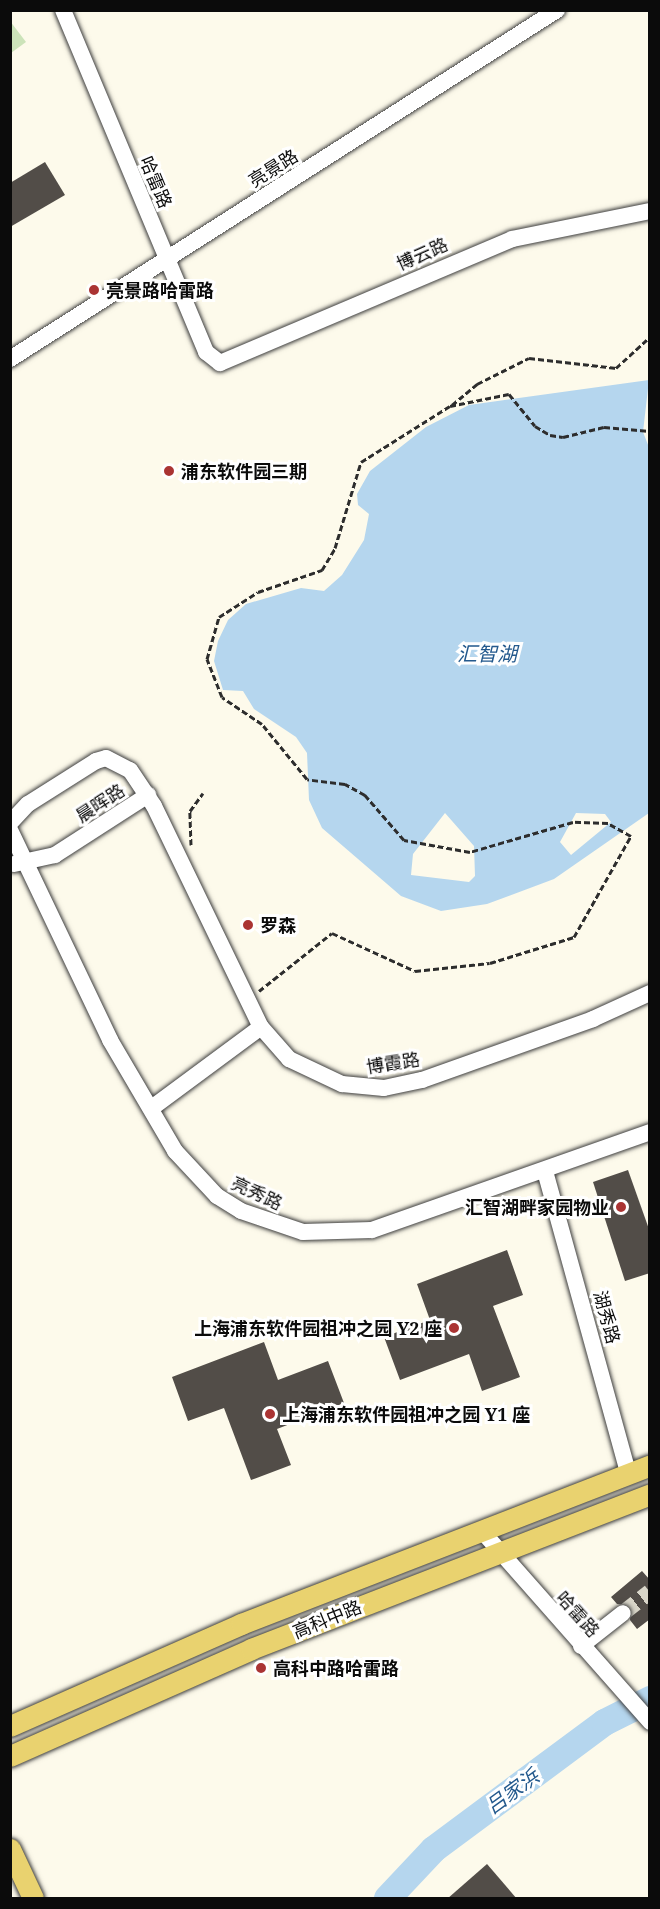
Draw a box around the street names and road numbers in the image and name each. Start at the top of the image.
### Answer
street label: 亮景路 [244,145,302,191]
street label: 哈雷路 [136,153,176,211]
street label: 博云路 [393,233,451,275]
street label: 晨晖路 [71,779,129,827]
street label: 博霞路 [365,1048,421,1078]
street label: 亮秀路 [228,1172,286,1214]
street label: 湖秀路 [590,1288,624,1346]
street label: 哈雷路 [552,1587,604,1641]
street label: 高科中路 [290,1596,364,1642]

